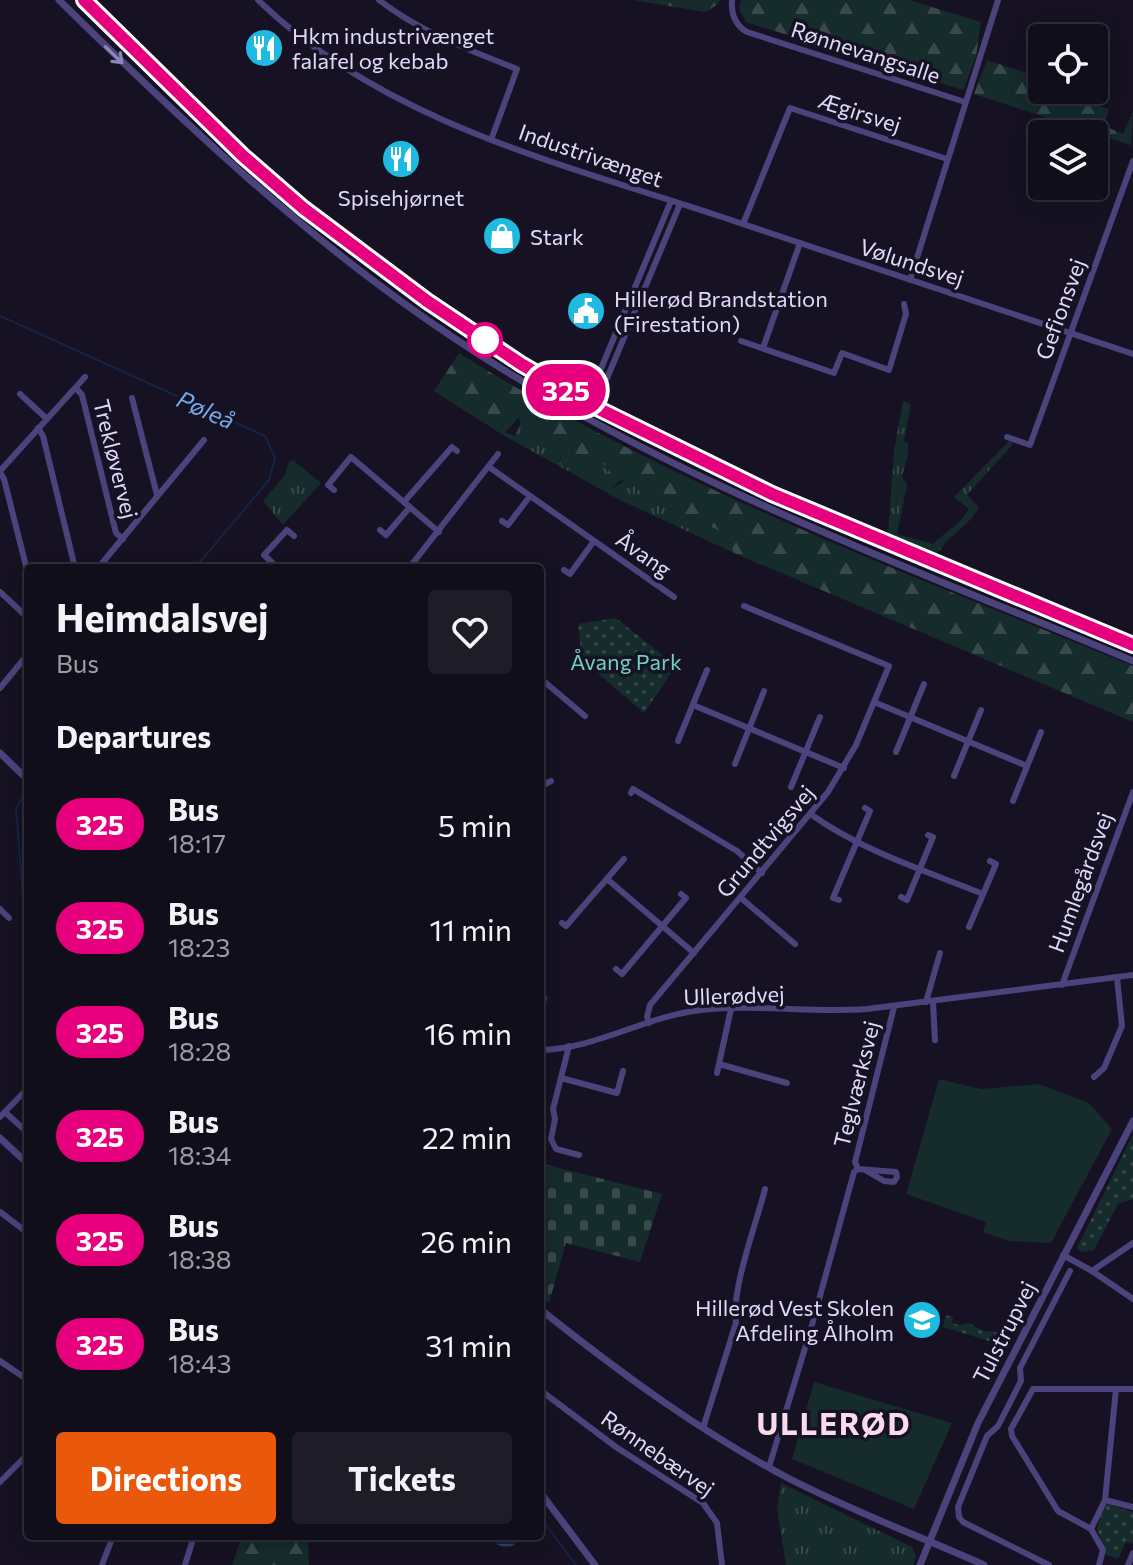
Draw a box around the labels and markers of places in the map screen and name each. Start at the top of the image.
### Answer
place label: Hkm industrivænget falafel og kebab [292,22,494,74]
restaurant icon: Hkm industrivænget falafel og kebab [243,27,285,69]
restaurant icon: Spisehjørnet [380,138,422,180]
place label: Spisehjørnet [338,184,464,211]
shop icon: Stark [481,215,523,257]
place label: Stark [530,223,584,250]
place label: Hillerød Brandstation (Firestation) [614,285,828,337]
public building icon: Hillerød Brandstation (Firestation) [565,290,607,332]
unlabelled marker [468,323,502,357]
place label: Hillerød Vest Skolen Afdeling Ålholm [695,1294,894,1346]
school or university icon: Hillerød Vest Skolen Afdeling Ålholm [901,1299,943,1341]

